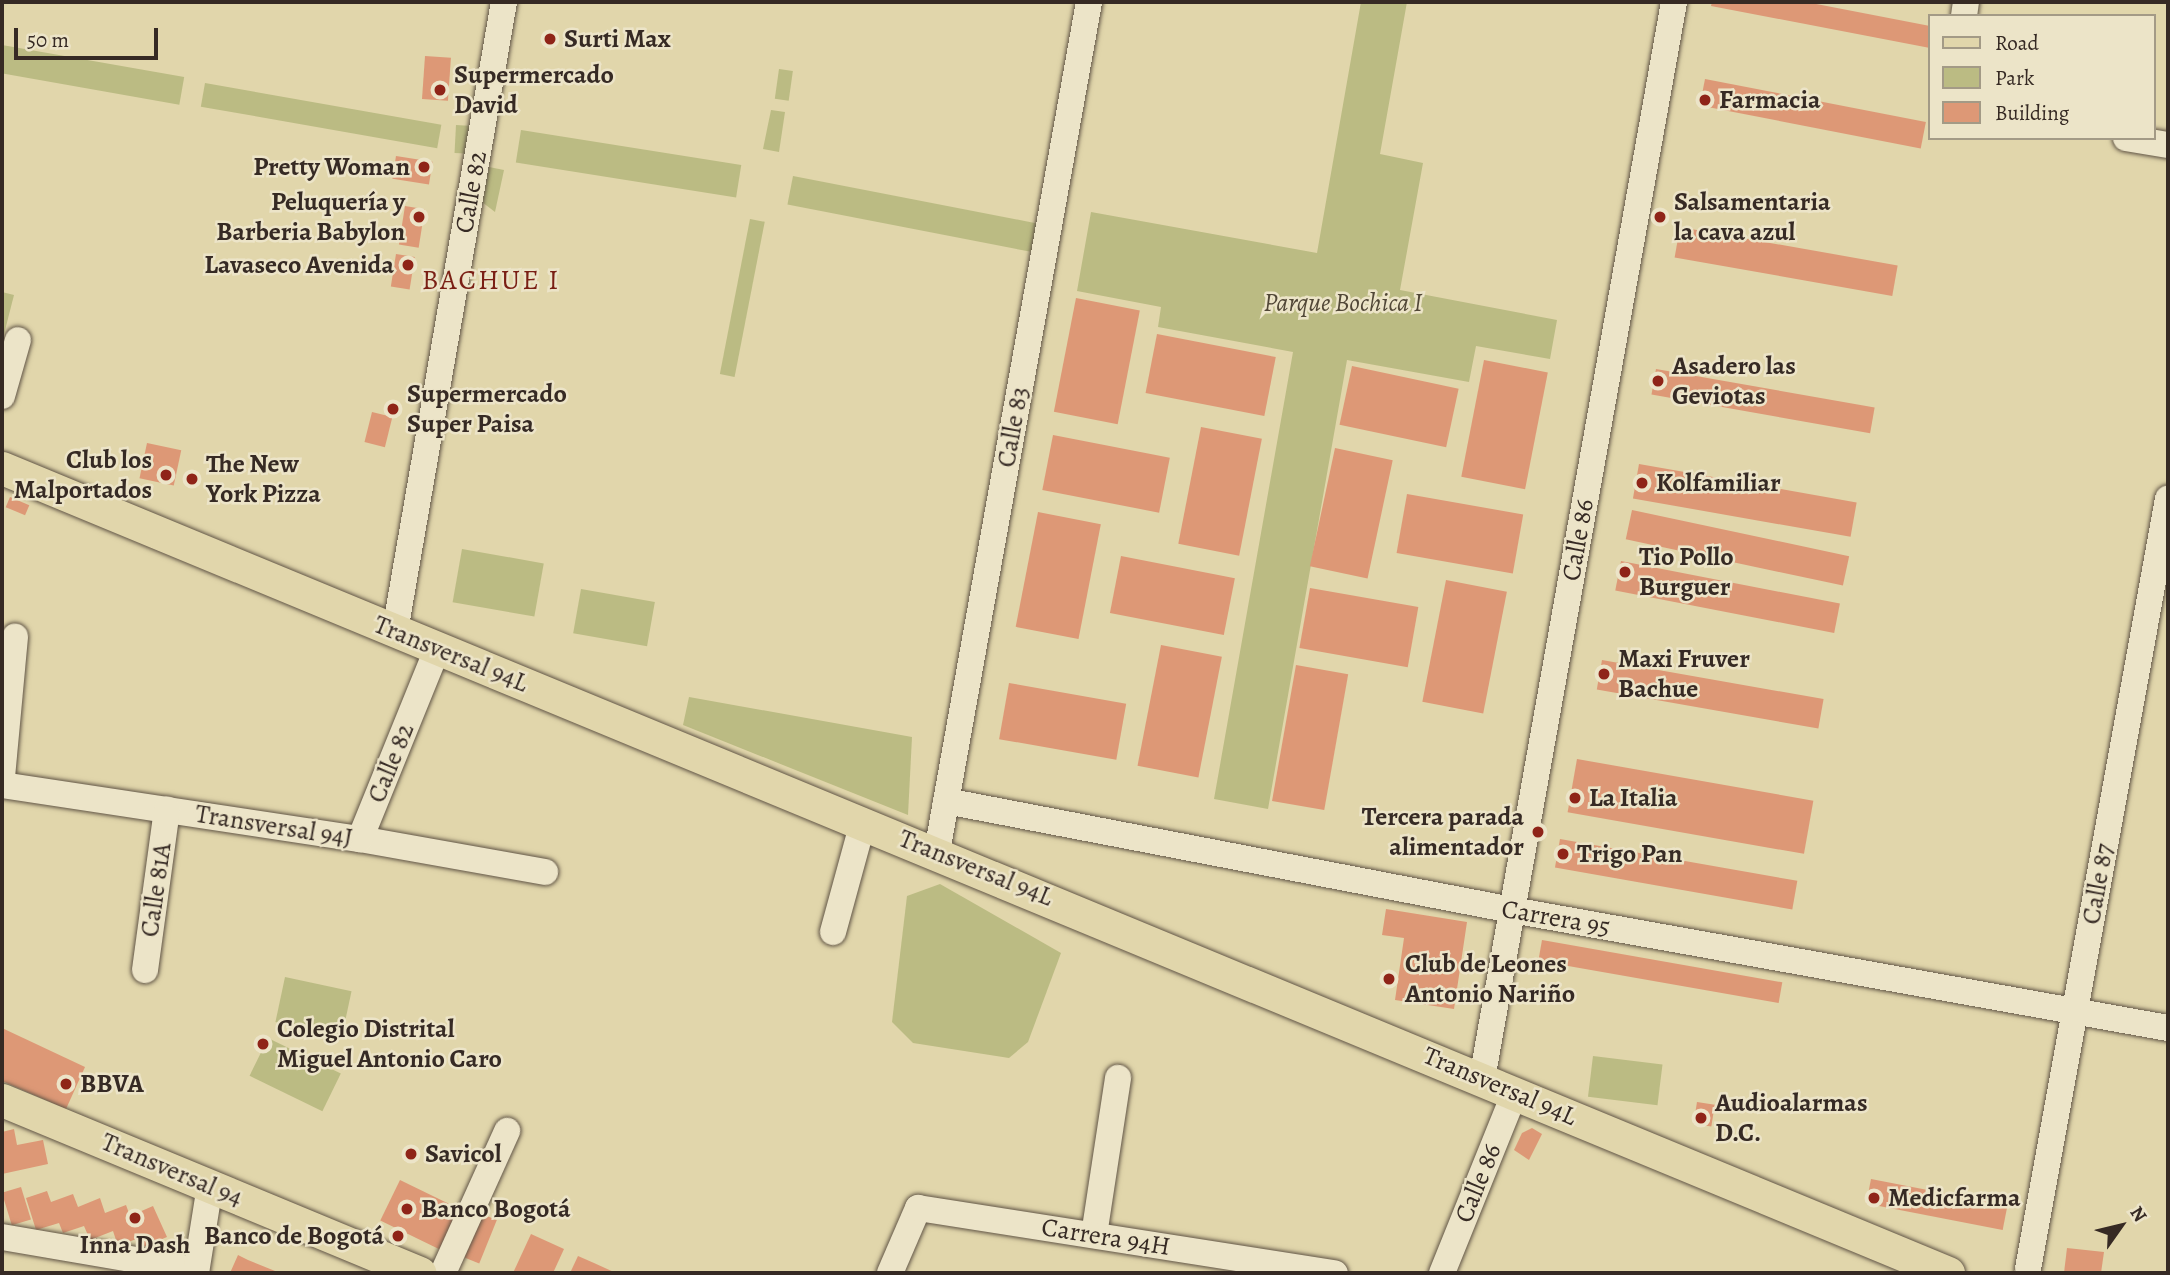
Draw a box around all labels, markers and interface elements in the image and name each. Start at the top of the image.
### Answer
scale bar [18,14,161,58]
legend [1928,14,2156,140]
place label: Surti Max [564,23,671,55]
text: 50 m [27,26,69,54]
text: Road [1995,29,2039,57]
marker: Surti Max [542,31,558,47]
place label: Supermercado David [454,59,614,120]
text: Park [1995,64,2034,92]
marker: Supermercado David [432,82,448,98]
place label: Farmacia [1719,84,1821,116]
marker: Farmacia [1697,92,1713,108]
text: Building [1995,99,2069,127]
street label: Calle 82 [448,149,494,235]
place label: Pretty Woman [253,151,410,183]
marker: Pretty Woman [416,159,432,175]
place label: Peluquería y Barberia Babylon [216,186,405,248]
place label: Salsamentaria la cava azul [1674,186,1831,248]
marker: Peluquería y Barberia Babylon [411,209,427,225]
marker: Salsamentaria la cava azul [1652,209,1668,225]
place label: Lavaseco Avenida [204,249,394,281]
marker: Lavaseco Avenida [400,257,416,273]
district label: BACHUE I [423,263,559,297]
park label: Parque Bochica I [1264,287,1422,319]
place label: Asadero las Geviotas [1672,350,1796,412]
marker: Asadero las Geviotas [1650,373,1666,389]
place label: Supermercado Super Paisa [407,378,567,440]
street label: Calle 83 [991,384,1035,470]
marker: Supermercado Super Paisa [385,401,401,417]
place label: Club los Malportados [14,444,152,505]
place label: The New York Pizza [206,448,321,510]
marker: Club los Malportados [158,467,174,483]
place label: Kolfamiliar [1656,467,1781,499]
marker: The New York Pizza [184,471,200,487]
marker: Kolfamiliar [1634,475,1650,491]
street label: Calle 86 [1555,497,1601,583]
place label: Tio Pollo Burguer [1639,541,1734,602]
marker: Tio Pollo Burguer [1617,564,1633,580]
street label: Transversal 94L [369,609,533,699]
place label: Maxi Fruver Bachue [1618,643,1750,704]
marker: Maxi Fruver Bachue [1596,666,1612,682]
street label: Calle 82 [361,719,421,807]
place label: La Italia [1589,782,1678,814]
marker: La Italia [1567,790,1583,806]
street label: Transversal 94J [193,798,355,854]
place label: Tercera parada alimentador [1362,801,1524,862]
street label: Transversal 94L [894,823,1058,913]
marker: Tercera parada alimentador [1530,824,1546,840]
place label: Trigo Pan [1577,838,1682,870]
street label: Calle 81A [134,841,178,939]
street label: Calle 87 [2076,841,2120,927]
marker: Trigo Pan [1555,846,1571,862]
street label: Carrera 95 [1499,893,1613,943]
place label: Club de Leones Antonio Nariño [1405,948,1575,1010]
marker: Club de Leones Antonio Nariño [1379,969,1399,989]
place label: Colegio Distrital Miguel Antonio Caro [277,1013,502,1074]
marker: Colegio Distrital Miguel Antonio Caro [255,1036,271,1052]
street label: Transversal 94L [1419,1040,1581,1132]
place label: BBVA [80,1068,144,1100]
marker: BBVA [58,1076,74,1092]
place label: Audioalarmas D.C. [1715,1087,1867,1148]
marker: Audioalarmas D.C. [1693,1110,1709,1126]
street label: Transversal 94 [97,1126,247,1214]
place label: Savicol [425,1138,502,1170]
street label: Calle 86 [1448,1139,1508,1227]
marker: Savicol [403,1146,419,1162]
place label: Medicfarma [1888,1182,2021,1214]
marker: Medicfarma [1866,1190,1882,1206]
north arrow [2086,1191,2156,1261]
place label: Banco Bogotá [421,1193,570,1225]
marker: Banco Bogotá [399,1201,415,1217]
text: N [2124,1201,2153,1227]
marker: Inna Dash [127,1210,143,1226]
street label: Carrera 94H [1039,1211,1173,1263]
place label: Banco de Bogotá [204,1220,384,1252]
marker: Banco de Bogotá [390,1228,406,1244]
place label: Inna Dash [80,1229,190,1261]

